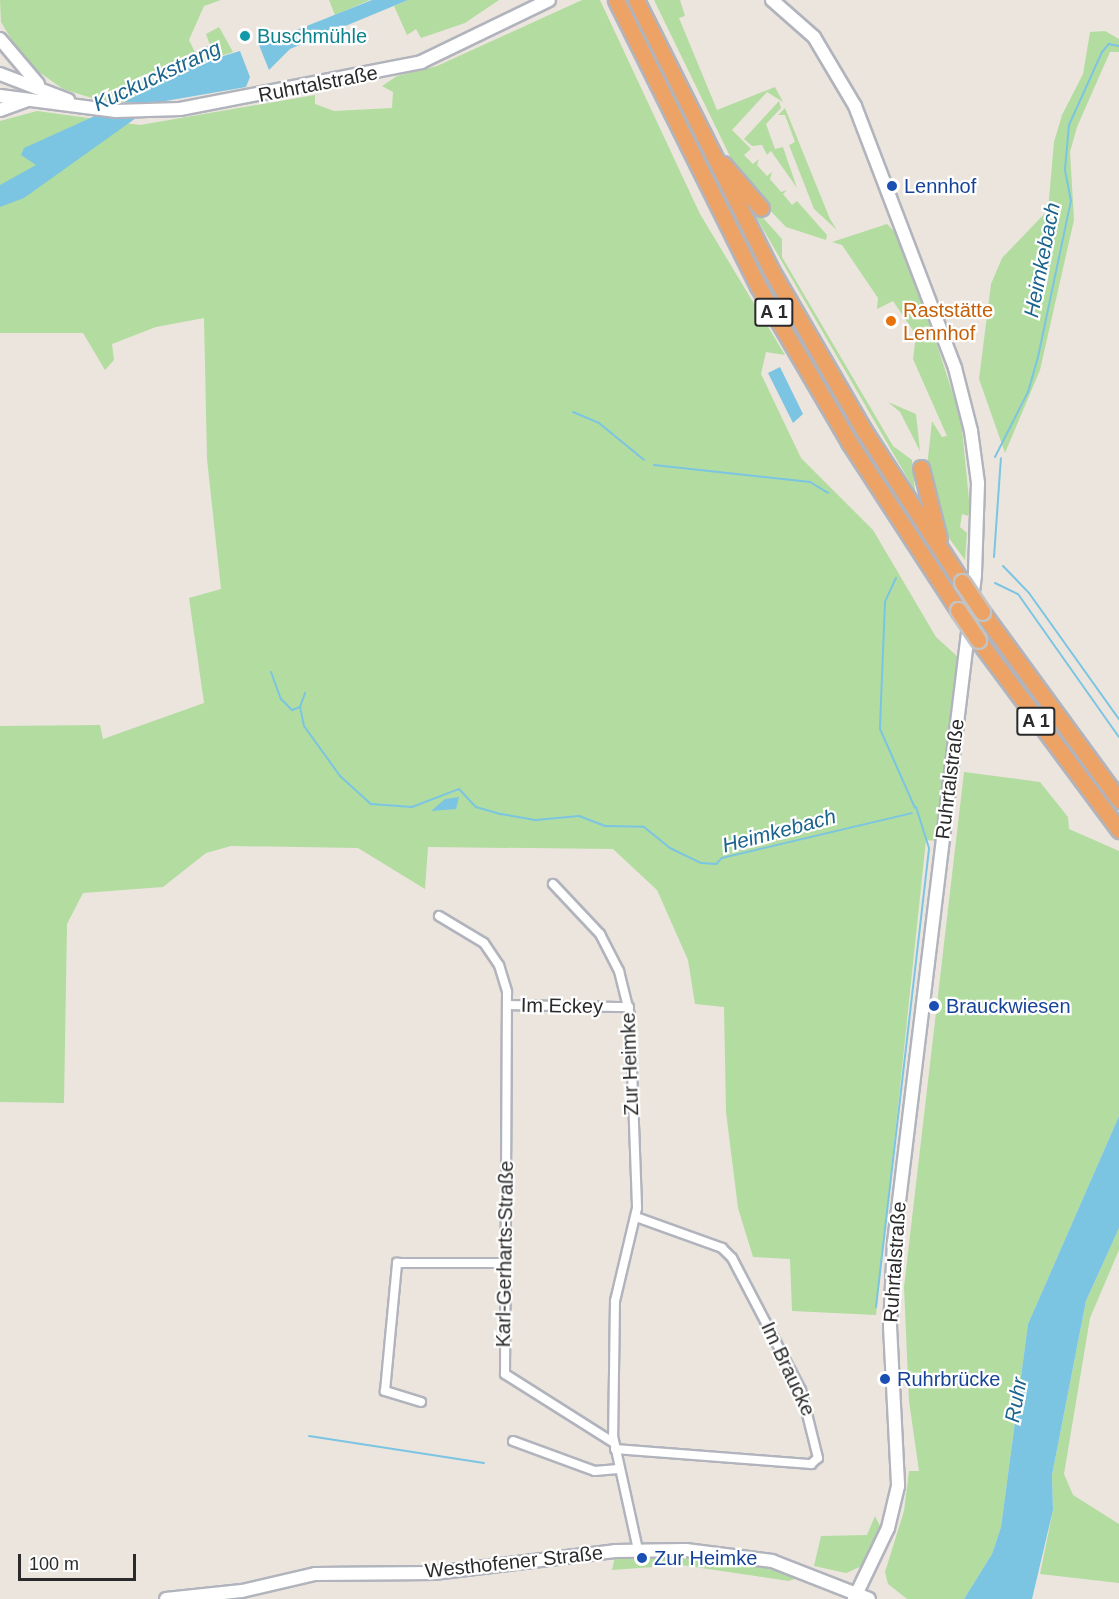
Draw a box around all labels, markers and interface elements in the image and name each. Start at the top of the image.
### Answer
place label: Buschmühle [257,24,367,48]
marker: Buschmühle [238,29,252,43]
water label: Kuckuckstrang [89,35,225,117]
street label: Ruhrtalstraße [256,61,380,107]
place label: Lennhof [904,174,976,198]
marker: Lennhof [885,179,899,193]
water label: Heimkebach [1018,200,1066,320]
road number: A 1 [753,297,795,327]
place label: Raststätte Lennhof [903,298,993,345]
marker: Raststätte Lennhof [884,314,898,328]
road number: A 1 [1015,706,1057,736]
street label: Ruhrtalstraße [931,717,969,841]
water label: Heimkebach [719,804,839,858]
street label: Im Eckey [521,993,603,1019]
place label: Brauckwiesen [946,994,1071,1018]
marker: Brauckwiesen [927,999,941,1013]
street label: Zur Heimke [616,1012,644,1116]
street label: Karl-Gerharts-Straße [491,1160,519,1348]
street label: Ruhrtalstraße [879,1201,911,1323]
street label: Im Braucke [756,1318,820,1420]
place label: Ruhrbrücke [897,1367,1000,1391]
marker: Ruhrbrücke [878,1372,892,1386]
water label: Ruhr [1000,1375,1032,1425]
street label: Westhofener Straße [424,1541,604,1583]
scale bar [21,1542,140,1580]
place label: Zur Heimke [654,1546,757,1570]
marker: Zur Heimke [635,1551,649,1565]
text: 100 m [29,1554,79,1574]

